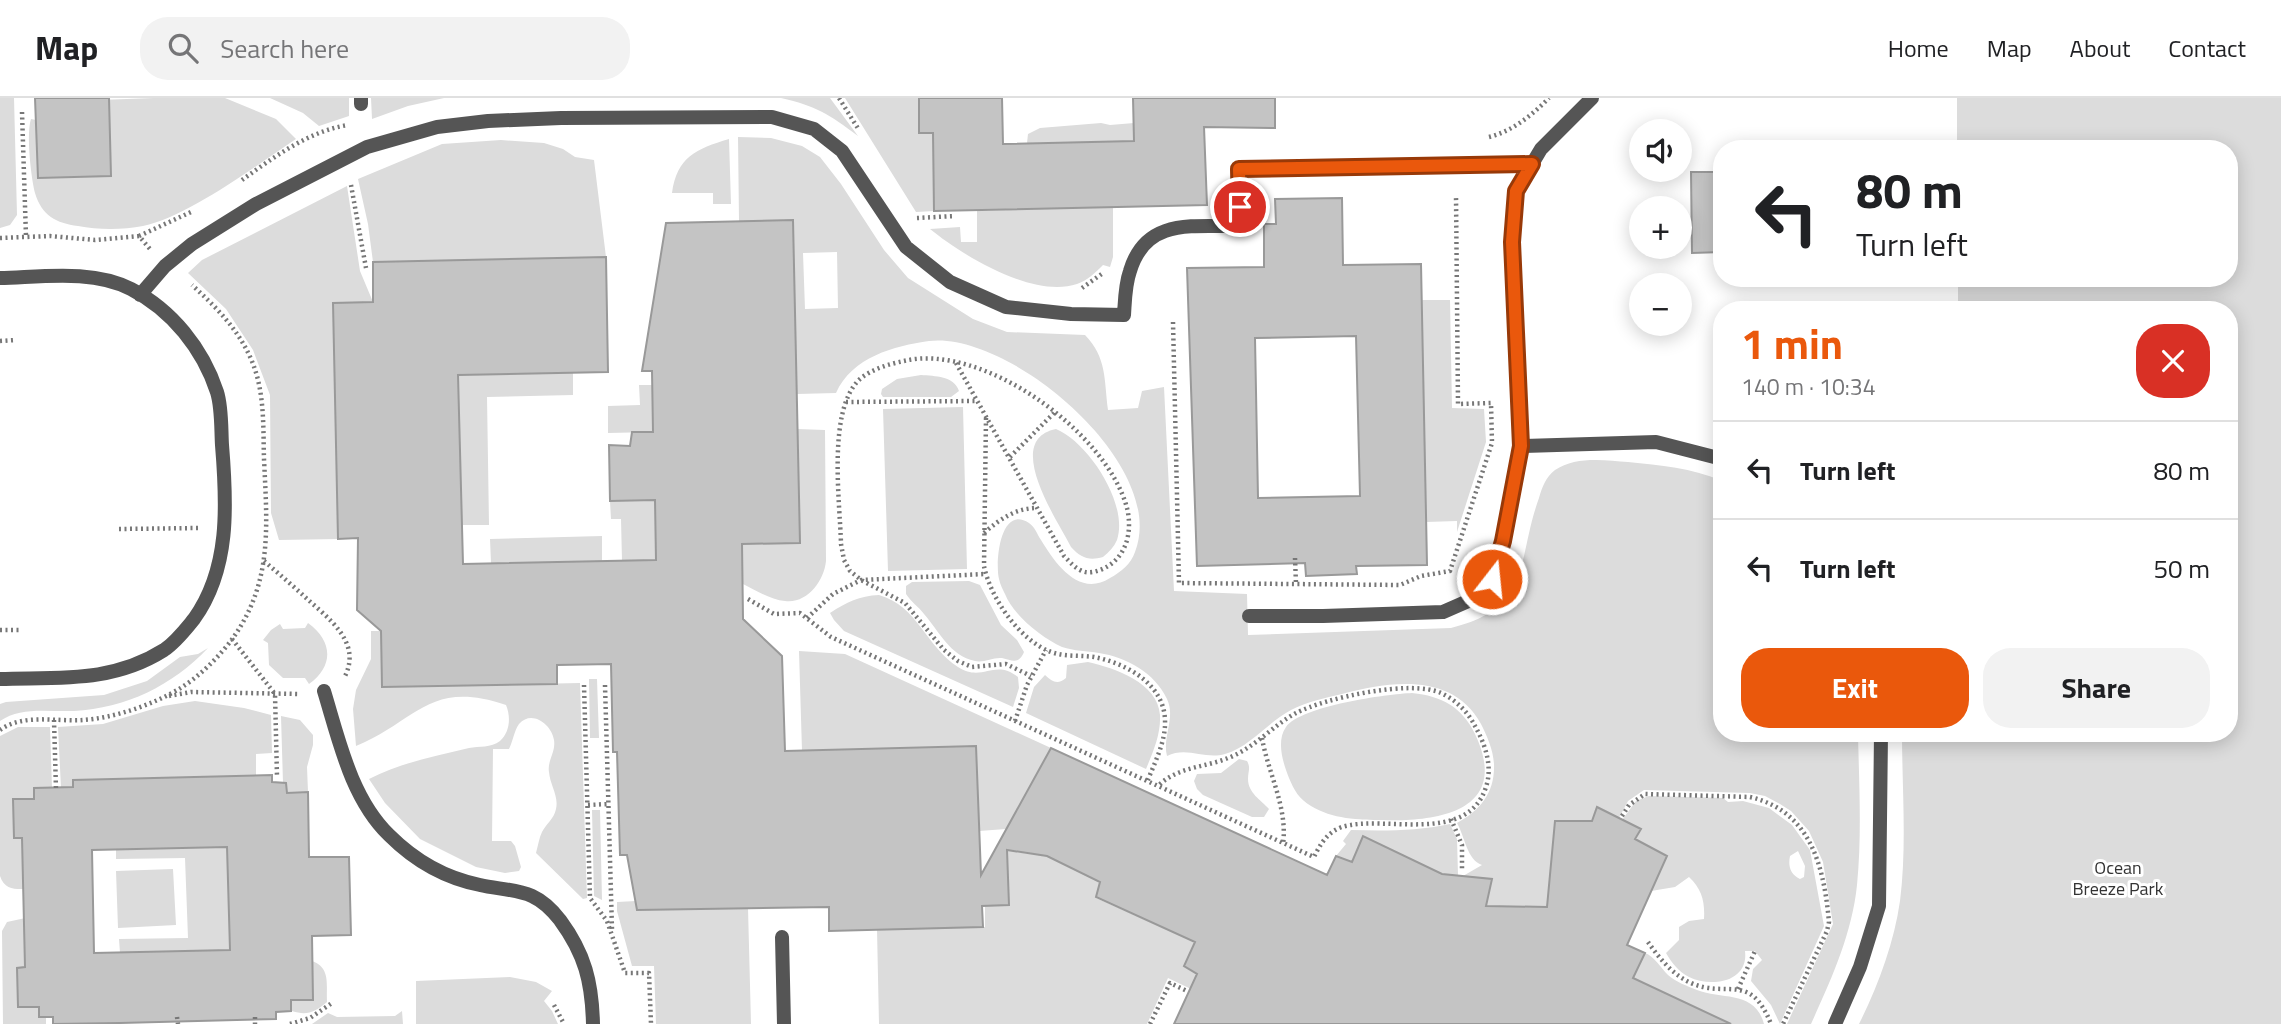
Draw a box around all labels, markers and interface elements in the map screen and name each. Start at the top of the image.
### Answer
search box [140,17,630,80]
text: Map [35,23,98,73]
icon: search [164,29,202,67]
text: Search here [220,29,349,68]
text: Home [1888,30,1949,66]
text: Map [1987,30,2032,66]
text: About [2070,30,2130,66]
text: Contact [2168,30,2246,66]
map controls [1629,119,1692,336]
button: sound [1629,119,1692,182]
text: 80 m [1856,152,1963,227]
icon: left [1741,168,1832,259]
pin [1210,177,1270,237]
icon: arrive [1221,188,1259,226]
button: + [1629,196,1692,259]
text: Turn left [1856,220,1968,268]
button: − [1629,273,1692,336]
text: 1 min [1741,311,1843,375]
button: close [2136,324,2210,398]
text: 140 m · 10:34 [1741,369,1876,404]
icon: left [1741,451,1779,489]
text: Turn left [1800,451,1895,490]
text: 80 m [2153,451,2210,490]
position arrow [1455,542,1529,616]
icon: left [1741,549,1779,587]
text: Turn left [1800,549,1895,588]
text: 50 m [2153,549,2210,588]
button: Exit [1741,648,1969,728]
button: Share [1983,648,2210,728]
park label: Ocean Breeze Park [2073,854,2164,902]

